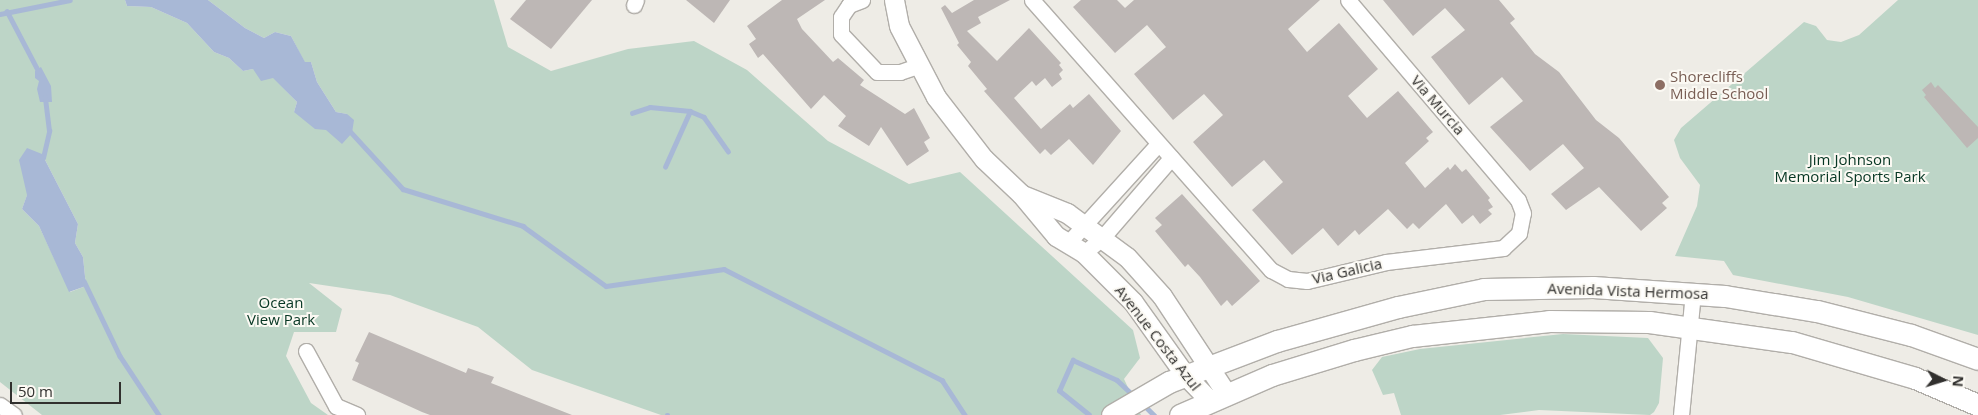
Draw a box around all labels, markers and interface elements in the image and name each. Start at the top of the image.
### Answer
place label: Shorecliffs Middle School [1670,67,1768,102]
street label: Via Murcia [1407,72,1469,138]
marker: Shorecliffs Middle School [1654,79,1666,91]
park label: Jim Johnson Memorial Sports Park [1774,150,1926,185]
street label: Via Galicia [1310,254,1384,288]
street label: Avenida Vista Hermosa [1547,279,1709,303]
street label: Avenue Costa Azul [1111,282,1205,394]
park label: Ocean View Park [247,293,315,328]
north arrow [1918,355,1968,405]
scale bar [12,372,124,404]
text: N [1948,375,1968,388]
text: 50 m [18,381,53,401]

